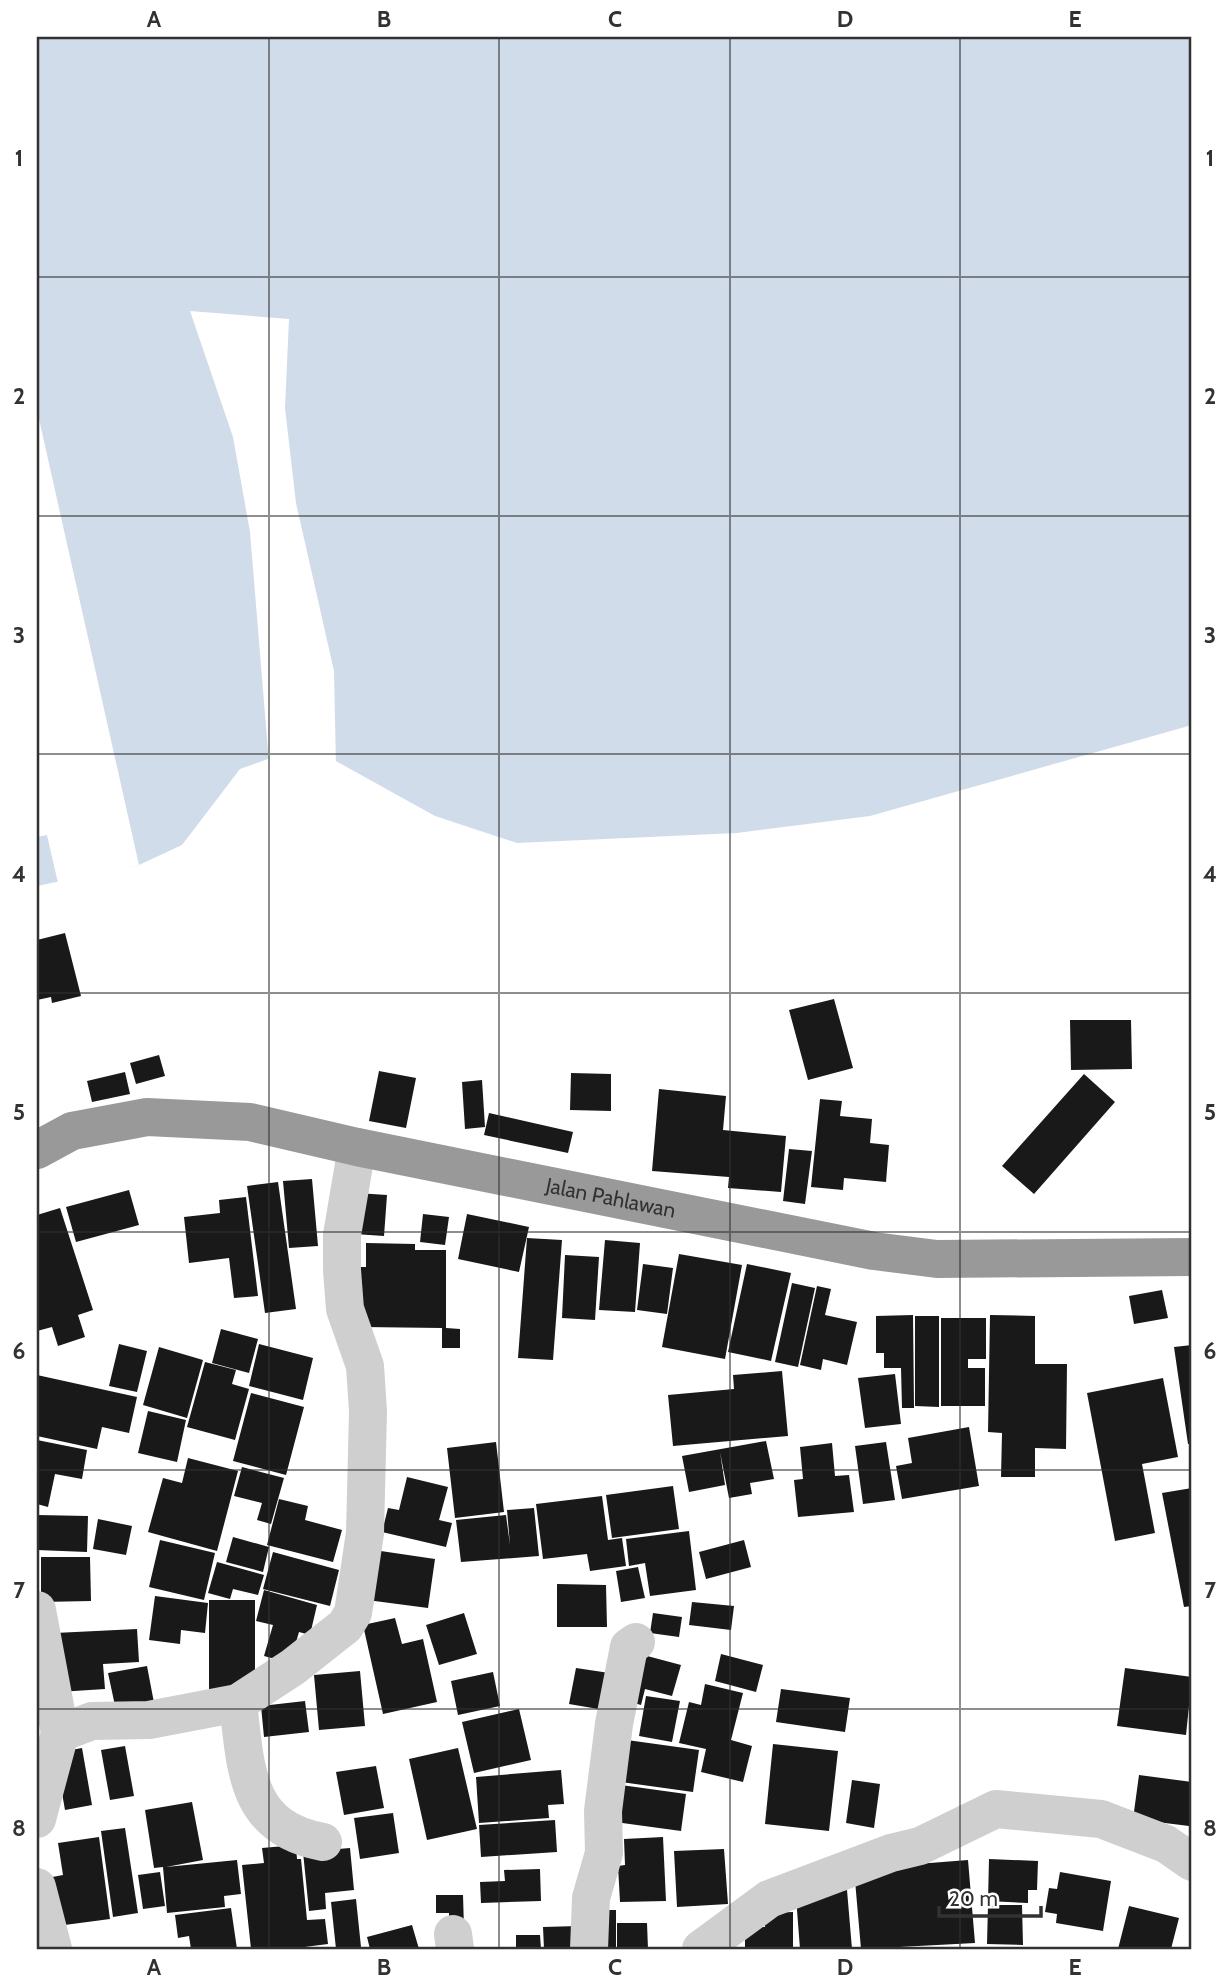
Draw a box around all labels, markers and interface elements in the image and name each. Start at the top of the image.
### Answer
text: A [147,5,162,33]
text: B [377,5,391,33]
text: C [608,5,622,33]
text: D [837,5,853,33]
text: E [1068,5,1082,33]
text: 1 [15,144,23,172]
text: 1 [1206,144,1214,172]
text: 2 [13,382,25,410]
text: 2 [1204,382,1216,410]
text: 3 [13,621,25,649]
text: 3 [1204,621,1216,649]
text: 4 [12,860,26,888]
text: 4 [1203,860,1217,888]
text: 5 [13,1098,25,1126]
text: 5 [1204,1098,1216,1126]
street label: Jalan Pahlawan [543,1172,678,1223]
text: 6 [13,1337,25,1365]
text: 6 [1204,1337,1216,1365]
text: 7 [13,1576,25,1604]
text: 7 [1204,1576,1216,1604]
text: 8 [12,1814,26,1842]
text: 8 [1203,1814,1217,1842]
scale bar [939,1874,1040,1918]
text: 20 m [949,1886,998,1911]
text: A [147,1953,162,1981]
text: B [377,1953,391,1981]
text: C [608,1953,622,1981]
text: D [837,1953,853,1981]
text: E [1068,1953,1082,1981]

